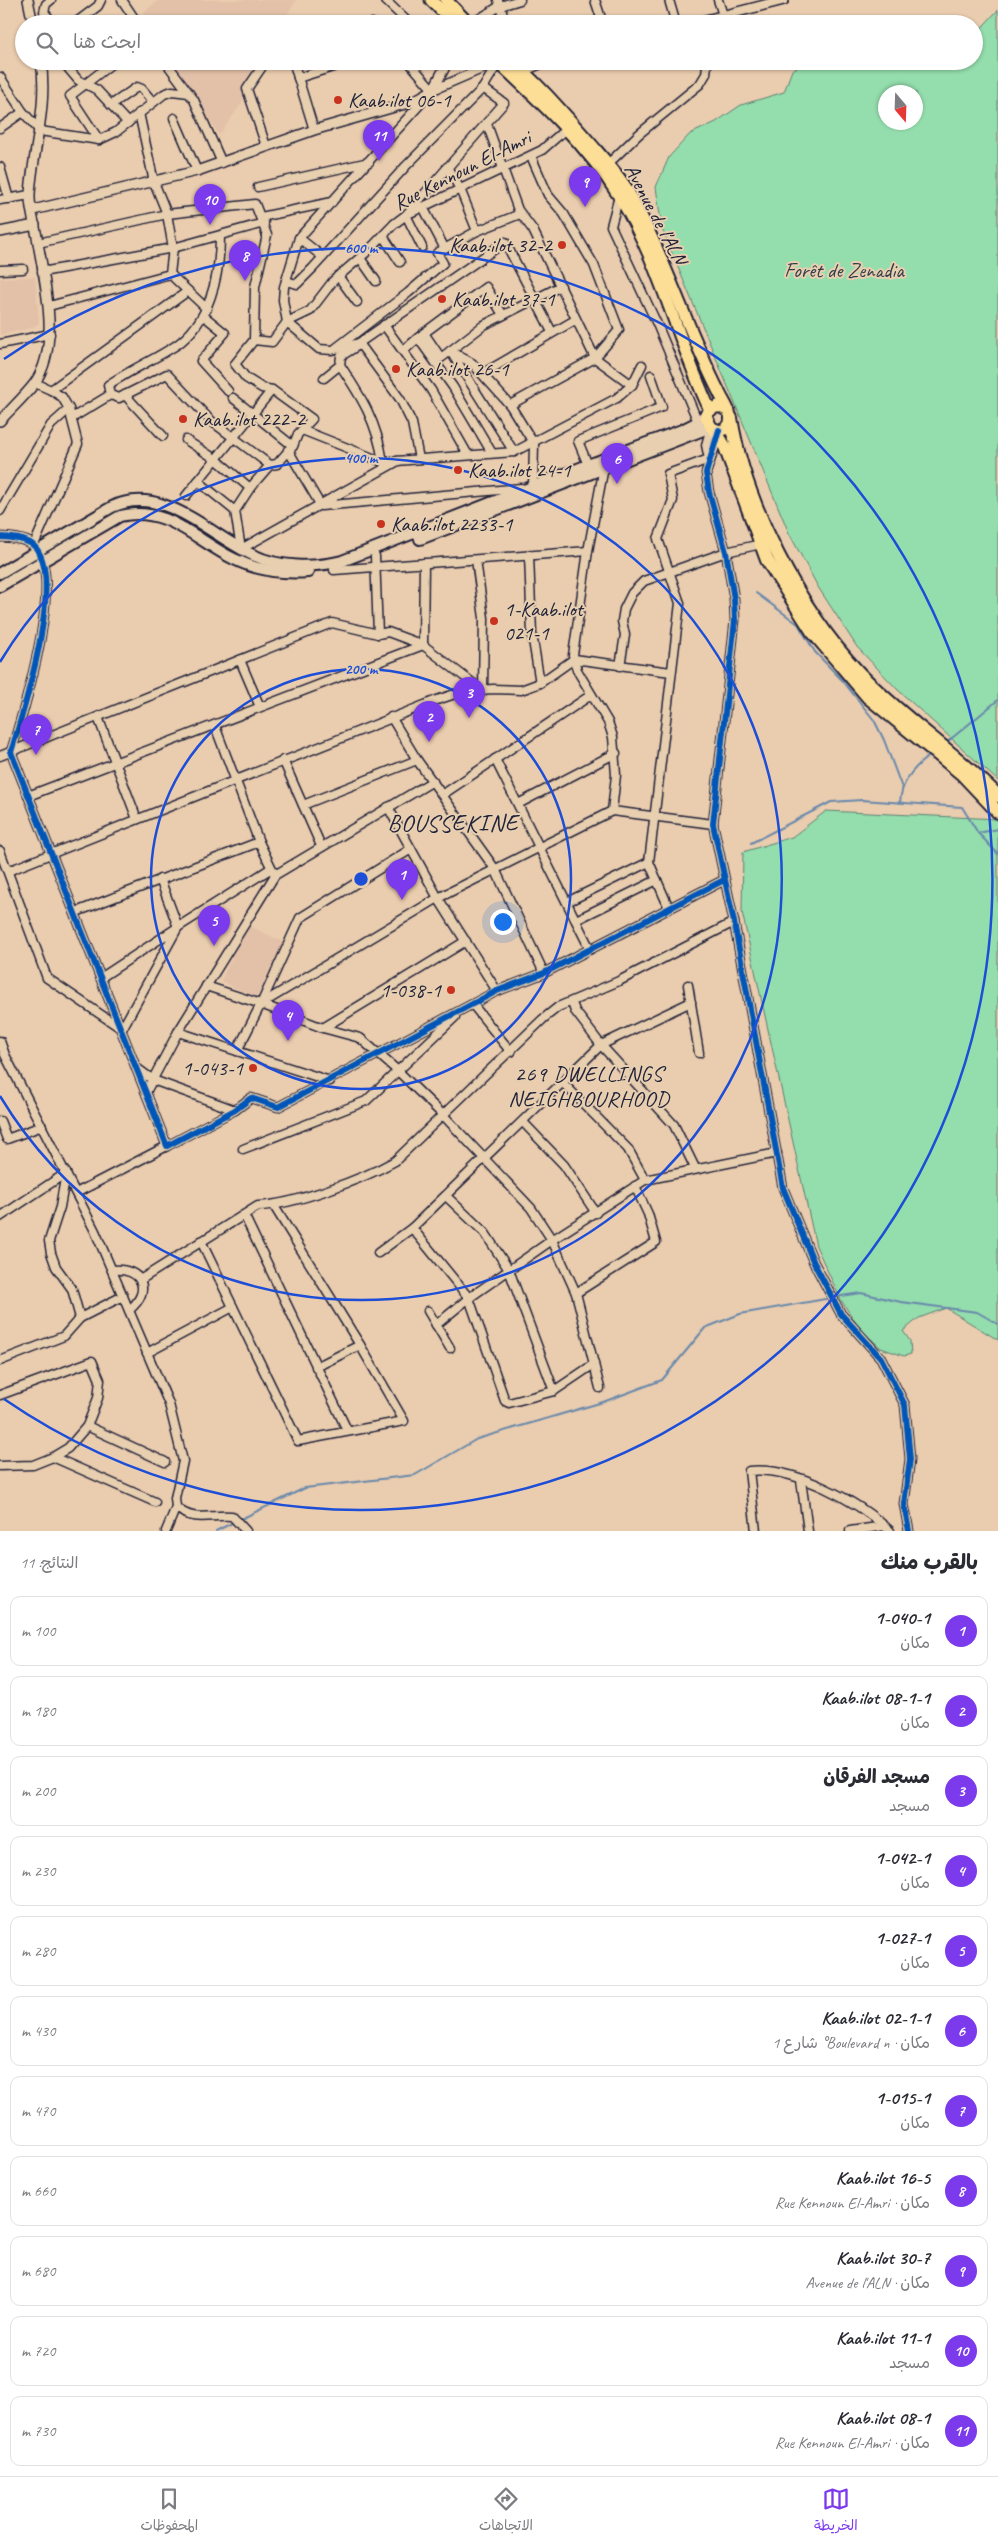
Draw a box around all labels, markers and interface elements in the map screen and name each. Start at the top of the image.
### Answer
search box [15,15,983,70]
icon: search [33,29,61,57]
text: ابحث هنا [73,30,141,54]
north arrow [878,85,923,130]
place label: Kaab.ilot 06-1 [348,87,452,113]
marker: Kaab.ilot 06-1 [332,94,344,106]
pin: 11 [363,120,395,161]
street label: Rue Kennoun El-Amri [389,123,538,216]
street label: Avenue de l'ALN [619,159,695,272]
pin: 9 [569,166,601,207]
pin: 10 [194,184,226,225]
place label: Kaab.ilot 32-2 [449,232,554,258]
text: 600 m [345,239,379,258]
marker: Kaab.ilot 32-2 [556,239,568,251]
pin: 8 [229,240,261,281]
park label: Forêt de Zenadia [784,257,905,283]
place label: Kaab.ilot 37-1 [452,286,556,312]
marker: Kaab.ilot 37-1 [436,293,448,305]
place label: Kaab.ilot 26-1 [406,356,510,382]
marker: Kaab.ilot 26-1 [390,363,402,375]
place label: Kaab.ilot 222-2 [193,406,307,432]
marker: Kaab.ilot 222-2 [177,413,189,425]
pin: 6 [601,443,633,484]
text: 400 m [345,449,379,468]
place label: Kaab.ilot 24-1 [468,457,572,483]
marker: Kaab.ilot 24-1 [452,464,464,476]
place label: Kaab.ilot 2233-1 [391,511,514,537]
marker: Kaab.ilot 2233-1 [375,518,387,530]
place label: 1-Kaab.ilot 021-1 [504,596,585,646]
marker: 1-Kaab.ilot 021-1 [488,615,500,627]
text: 200 m [345,660,379,679]
pin: 3 [453,677,485,718]
pin: 2 [413,701,445,742]
pin: 7 [20,714,52,755]
district label: BOUSSEKINE [388,808,521,838]
pin: 1 [386,859,418,900]
centre of rings [352,870,370,888]
pin: 5 [198,905,230,946]
your location [490,909,516,935]
place label: 1-038-1 [380,977,443,1003]
marker: 1-038-1 [445,984,457,996]
pin: 4 [272,1000,304,1041]
place label: 1-043-1 [182,1055,245,1081]
district label: 269 DWELLINGS NEIGHBOURHOOD [508,1060,671,1113]
marker: 1-043-1 [247,1062,259,1074]
text: بالقرب منك [881,1549,978,1575]
text: النتائج: 11 [20,1553,78,1573]
text: 1-040-1 [875,1606,930,1630]
text: 100 m [21,1621,55,1641]
text: 1 [957,1621,965,1641]
text: مكان [900,1633,930,1653]
text: 1-Kaab.ilot 08-1 [821,1686,930,1710]
text: 180 m [21,1701,55,1721]
text: 2 [957,1701,965,1721]
text: مكان [900,1713,930,1733]
text: مسجد الفرقان [823,1765,930,1789]
text: 200 m [21,1781,55,1801]
text: 3 [957,1781,965,1801]
text: مسجد [889,1796,930,1816]
text: 1-042-1 [875,1846,930,1870]
text: 230 m [21,1861,55,1881]
text: 4 [957,1861,965,1881]
text: مكان [900,1873,930,1893]
text: 1-027-1 [875,1926,930,1950]
text: 280 m [21,1941,55,1961]
text: 5 [958,1941,964,1961]
text: مكان [900,1953,930,1973]
text: 1-Kaab.ilot 02-1 [821,2006,930,2030]
text: 430 m [21,2021,55,2041]
text: 6 [957,2021,965,2041]
text: مكان · Boulevard n° شارع 1 [772,2033,930,2053]
text: 1-015-1 [875,2086,930,2110]
text: 470 m [21,2101,55,2121]
text: 7 [957,2101,965,2121]
text: مكان [900,2113,930,2133]
text: Kaab.ilot 16-5 [836,2166,930,2190]
text: 660 m [21,2181,55,2201]
text: 8 [957,2181,965,2201]
text: مكان · Rue Kennoun El-Amri [775,2193,930,2213]
text: Kaab.ilot 30-7 [836,2246,930,2270]
text: 680 m [21,2261,55,2281]
text: 9 [958,2261,965,2281]
text: مكان · Avenue de l'ALN [805,2273,930,2293]
text: Kaab.ilot 11-1 [836,2326,930,2350]
text: 720 m [21,2341,55,2361]
text: 10 [954,2341,968,2361]
text: مسجد [889,2353,930,2373]
text: Kaab.ilot 08-1 [836,2406,930,2430]
text: 730 m [21,2421,55,2441]
text: 11 [954,2421,968,2441]
text: مكان · Rue Kennoun El-Amri [775,2433,930,2453]
tab: المحفوظات [140,2485,198,2538]
tab: الاتجاهات [479,2485,533,2538]
tab: الخريطة [814,2485,858,2538]

